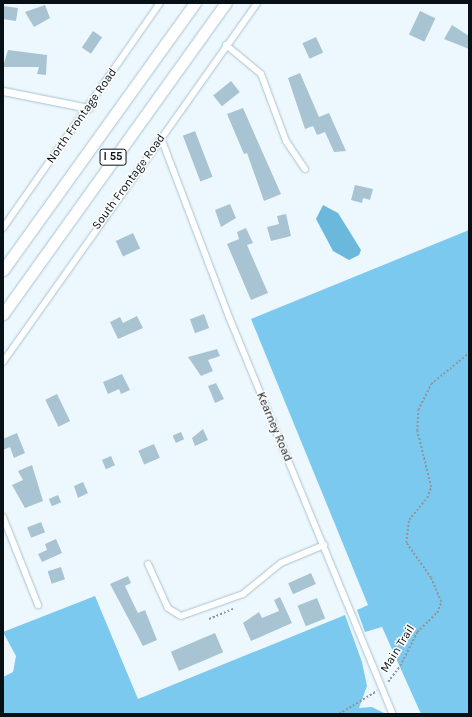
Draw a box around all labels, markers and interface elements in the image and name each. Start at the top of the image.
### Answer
street label: North Frontage Road [44,66,120,166]
street label: South Frontage Road [89,131,169,233]
road number: I 55 [99,148,127,166]
street label: Kearney Road [253,390,295,464]
street label: Main Trail [378,623,418,675]

